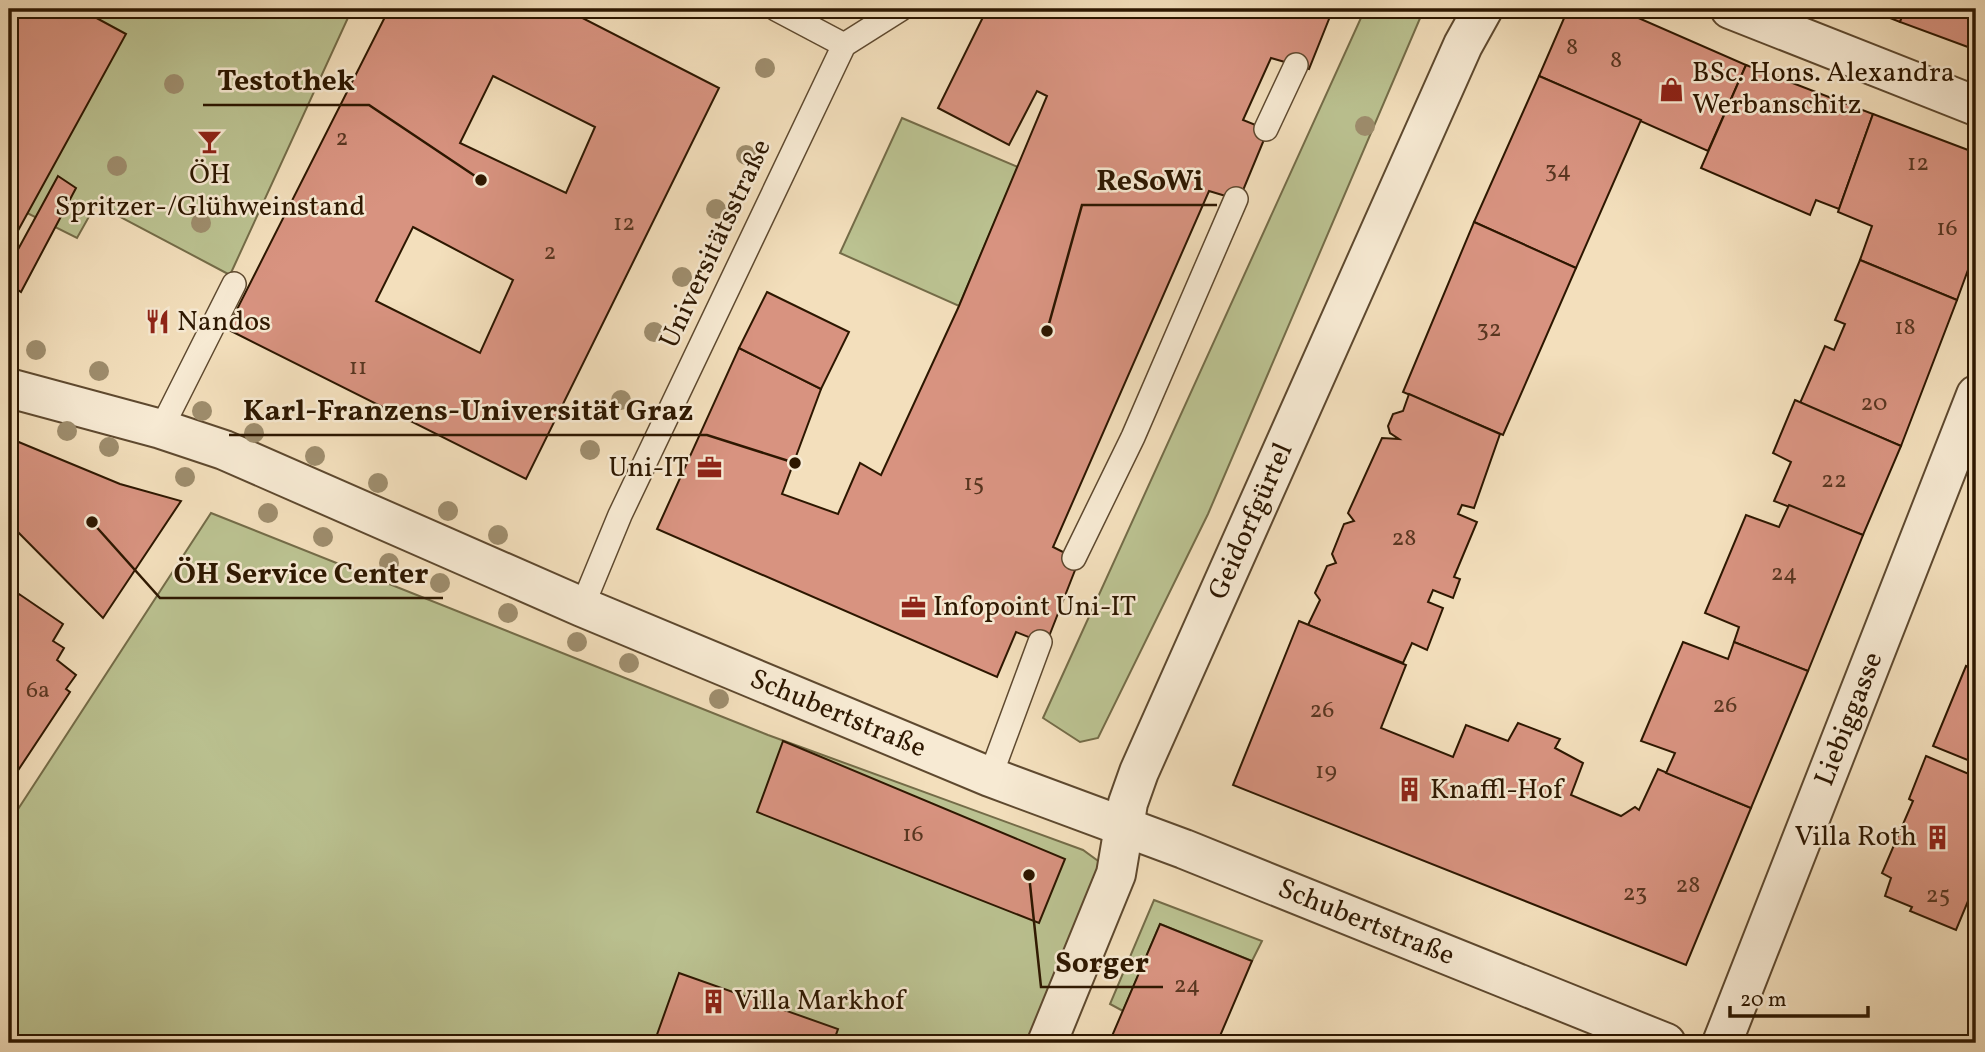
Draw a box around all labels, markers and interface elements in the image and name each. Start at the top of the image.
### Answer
house number: 8 [1566,31,1578,65]
house number: 8 [1610,44,1622,78]
callout: Testothek [203,54,369,105]
place label: BSc. Hons. Alexandra Werbanschitz [1692,54,1955,125]
text: Testothek [217,61,355,103]
shop icon: BSc. Hons. Alexandra Werbanschitz [1658,75,1686,103]
house number: 2 [336,122,348,156]
bar icon: ÖH Spritzer-/Glühweinstand [196,127,224,155]
street label: Universitätsstraße [650,133,782,355]
house number: 12 [1907,147,1929,181]
callout: ReSoWi [1082,154,1217,205]
house number: 34 [1545,154,1571,188]
place label: ÖH Spritzer-/Glühweinstand [55,156,365,227]
text: ReSoWi [1096,161,1204,203]
house number: 12 [613,207,635,241]
house number: 16 [1936,212,1958,246]
house number: 2 [544,236,556,270]
place label: Nandos [177,303,271,342]
restaurant icon: Nandos [143,308,171,336]
house number: 18 [1894,311,1916,345]
house number: 32 [1476,313,1502,347]
house number: 11 [349,351,367,385]
callout: Karl-Franzens-Universität Graz [229,384,707,435]
house number: 20 [1860,387,1888,421]
text: Karl-Franzens-Universität Graz [243,391,693,433]
street label: Geidorfgürtel [1199,437,1303,606]
place label: Uni-IT [608,449,689,488]
office icon: Uni-IT [695,454,723,482]
house number: 22 [1821,464,1847,498]
house number: 15 [964,467,984,501]
house number: 28 [1391,522,1417,556]
callout: ÖH Service Center [160,547,443,598]
text: ÖH Service Center [173,554,429,596]
house number: 24 [1771,557,1797,591]
place label: Infopoint Uni-IT [933,588,1136,627]
office icon: Infopoint Uni-IT [899,593,927,621]
street label: Liebiggasse [1805,646,1893,792]
street label: Schubertstraße [744,660,932,768]
house number: 6a [26,674,50,708]
house number: 26 [1712,689,1738,723]
house number: 26 [1309,694,1335,728]
house number: 19 [1315,755,1337,789]
place label: Knaffl-Hof [1430,771,1565,810]
building icon: Knaffl-Hof [1396,776,1424,804]
house number: 16 [902,818,924,852]
place label: Villa Roth [1794,818,1917,857]
building icon: Villa Roth [1923,823,1951,851]
street label: Schubertstraße [1272,869,1460,975]
house number: 28 [1675,869,1701,903]
house number: 23 [1623,877,1647,911]
house number: 25 [1926,879,1950,913]
callout: Sorger [1041,936,1163,987]
text: Sorger [1055,943,1149,985]
house number: 24 [1174,969,1200,1003]
scale bar [1730,975,1868,1019]
place label: Villa Markhof [734,982,907,1021]
text: 20 m [1740,986,1786,1015]
building icon: Villa Markhof [700,987,728,1015]

